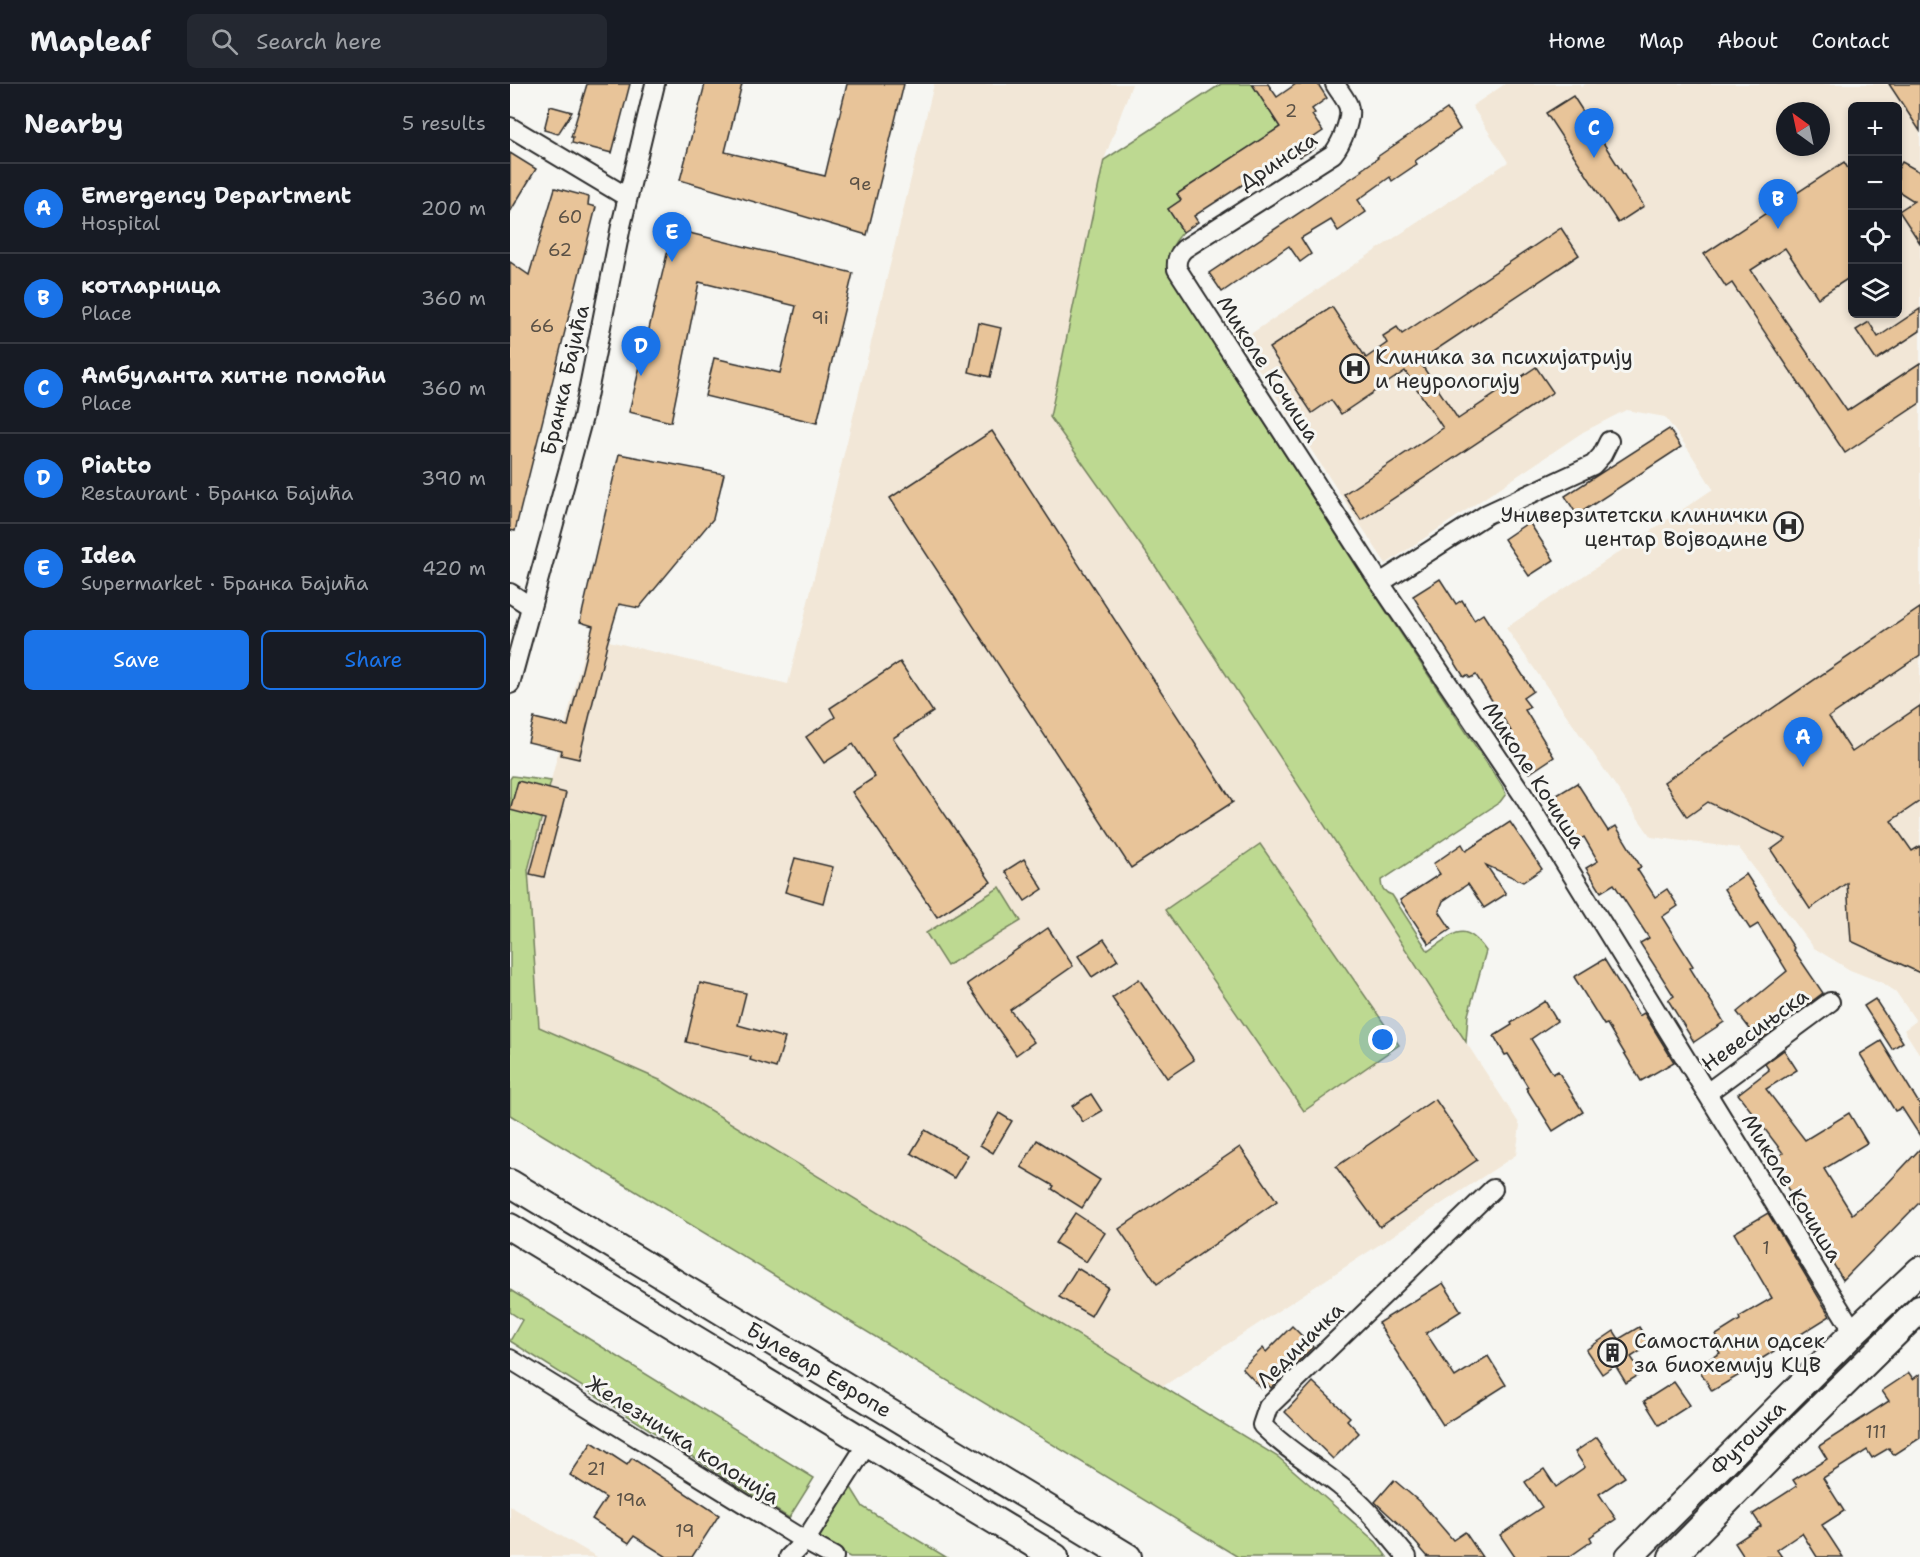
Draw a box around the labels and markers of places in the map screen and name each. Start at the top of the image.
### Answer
pin: C [1574,109,1614,158]
pin: B [1758,180,1798,229]
pin: E [652,212,692,262]
pin: D [622,326,660,376]
place label: Клиника за психијатрију и неурологију [1375,343,1633,395]
hospital icon: Клиника за психијатрију и неурологију [1338,353,1370,385]
place label: Универзитетски клинички центар Војводине [1500,501,1768,553]
hospital icon: Универзитетски клинички центар Војводине [1773,511,1805,543]
pin: A [1784,718,1822,767]
place label: Самостални одсек за биохемију КЦВ [1634,1327,1825,1379]
building icon: Самостални одсек за биохемију КЦВ [1597,1337,1629,1369]

